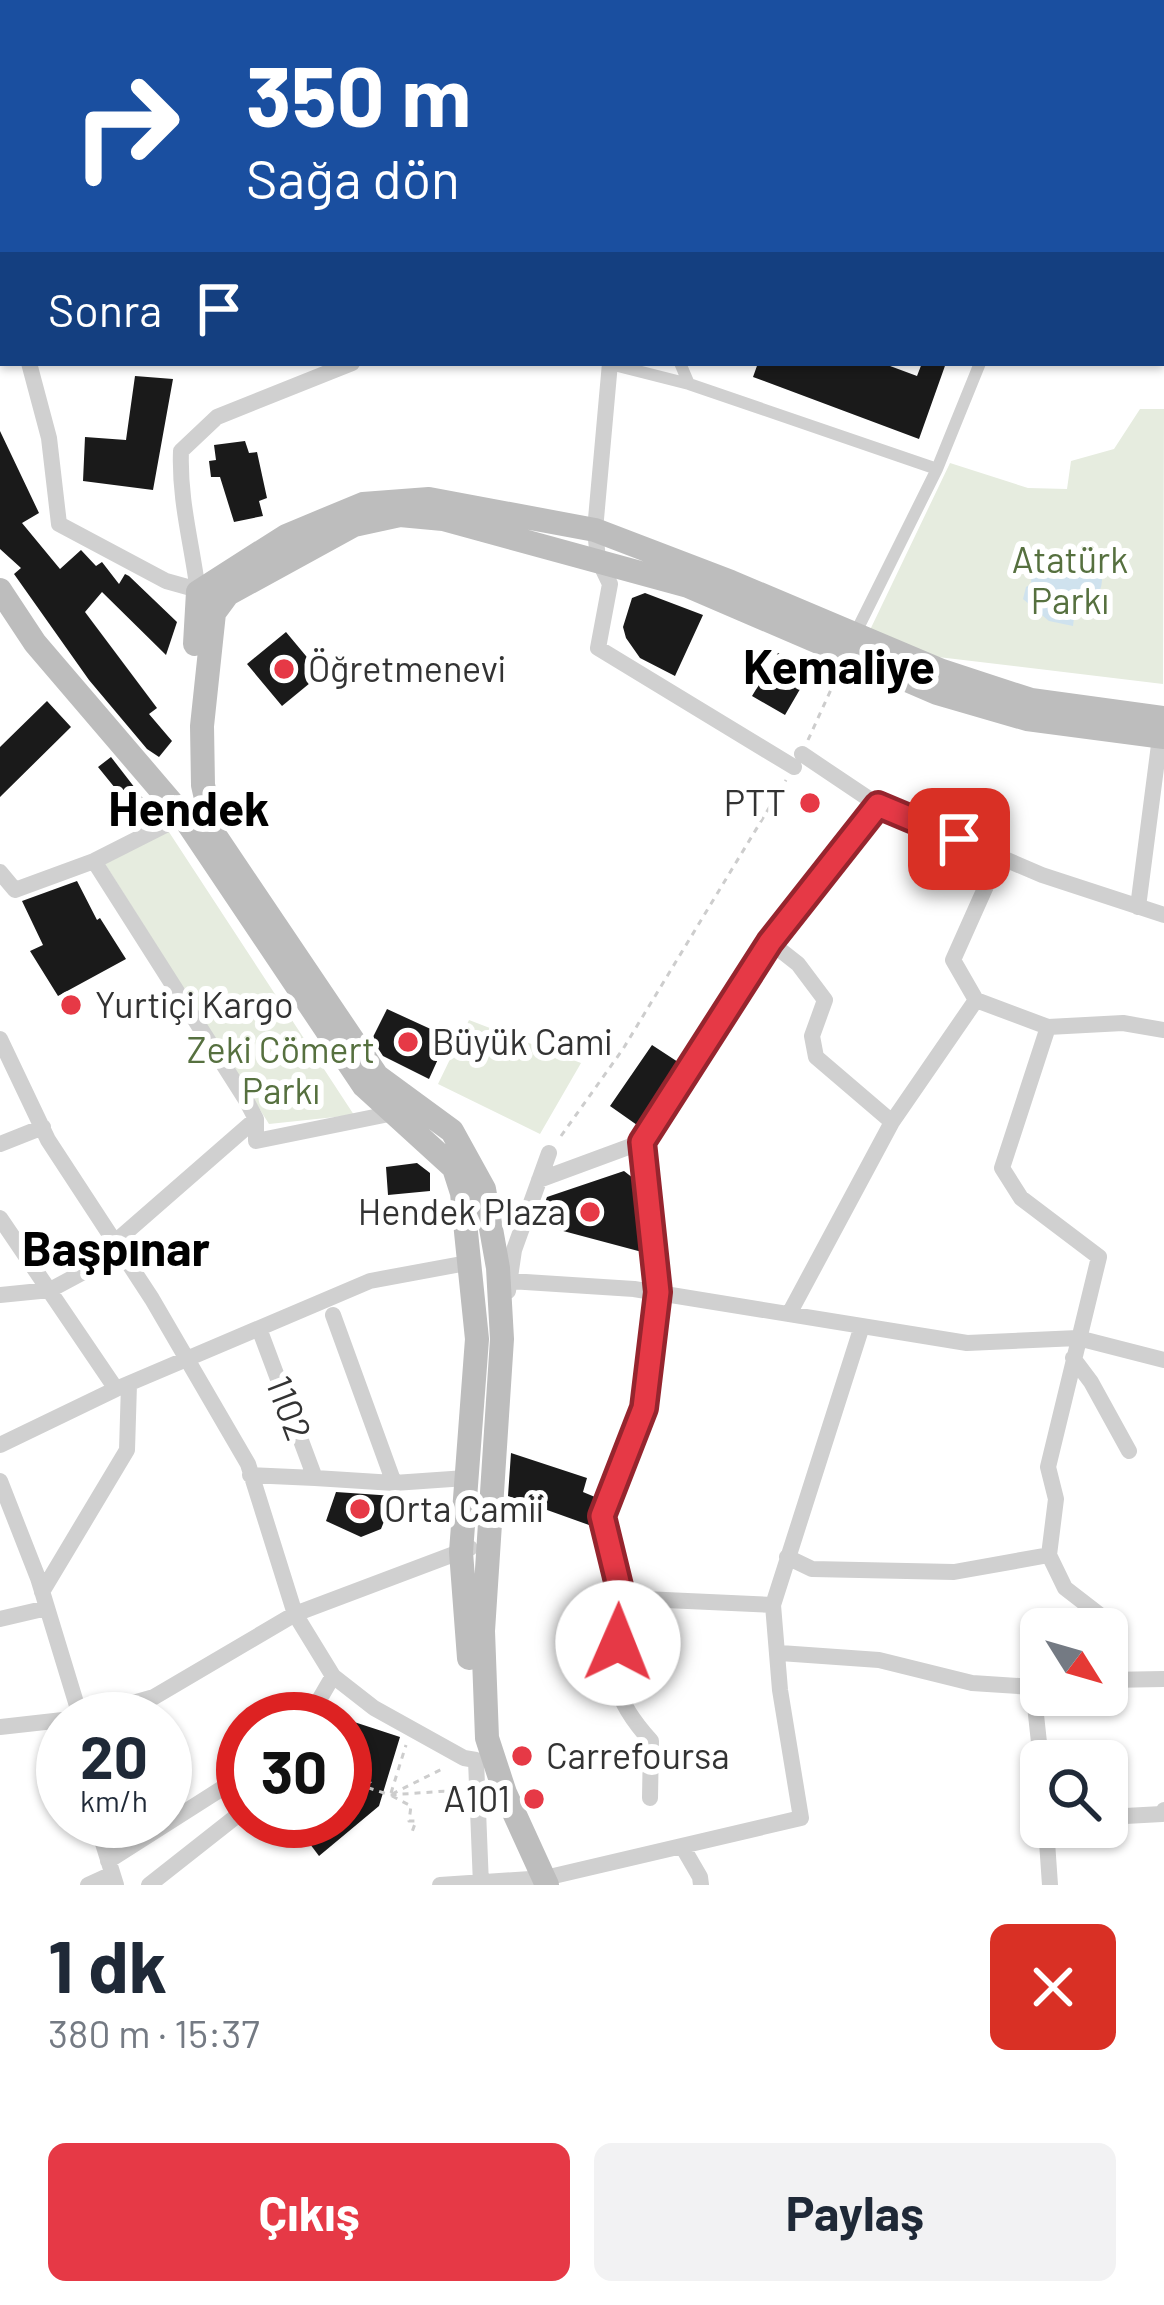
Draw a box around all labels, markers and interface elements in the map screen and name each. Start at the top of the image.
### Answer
text: 350 m [246,43,471,144]
icon: right [48,48,204,204]
text: Sağa dön [246,145,460,210]
icon: arrive [186,276,252,342]
text: Sonra [48,282,162,336]
park label: Atatürk Parkı [1012,537,1128,621]
district label: Kemaliye [743,636,935,694]
place label: Öğretmenevi [308,646,506,689]
marker: Öğretmenevi [271,656,297,682]
district label: Hendek [108,778,270,836]
place label: PTT [724,780,786,823]
pin [908,788,1010,890]
marker: PTT [797,790,823,816]
icon: arrive [926,806,992,872]
place label: Yurtiçi Kargo [95,982,294,1025]
marker: Yurtiçi Kargo [58,992,84,1018]
place label: Büyük Cami [432,1019,612,1062]
park label: Zeki Cömert Parkı [187,1027,375,1111]
marker: Büyük Cami [395,1029,421,1055]
place label: Hendek Plaza [358,1189,566,1232]
marker: Hendek Plaza [577,1199,603,1225]
district label: Başpınar [22,1218,210,1276]
street label: 1102 [259,1369,322,1445]
place label: Orta Camii [384,1486,544,1529]
marker: Orta Camii [347,1496,373,1522]
position arrow [555,1580,681,1706]
north arrow [1020,1608,1128,1716]
map controls [1020,1608,1128,1848]
speed limit sign: 30 [216,1692,372,1848]
text: 20 [80,1719,148,1791]
place label: Carrefoursa [546,1733,730,1776]
button: search [1020,1740,1128,1848]
marker: Carrefoursa [509,1743,535,1769]
place label: A101 [444,1776,510,1819]
text: km/h [80,1782,148,1818]
marker: A101 [521,1786,547,1812]
text: 1 dk [48,1921,167,2007]
button: close [990,1924,1116,2050]
text: 380 m · 15:37 [48,2009,260,2056]
button: Çıkış [48,2143,570,2281]
button: Paylaş [594,2143,1116,2281]

